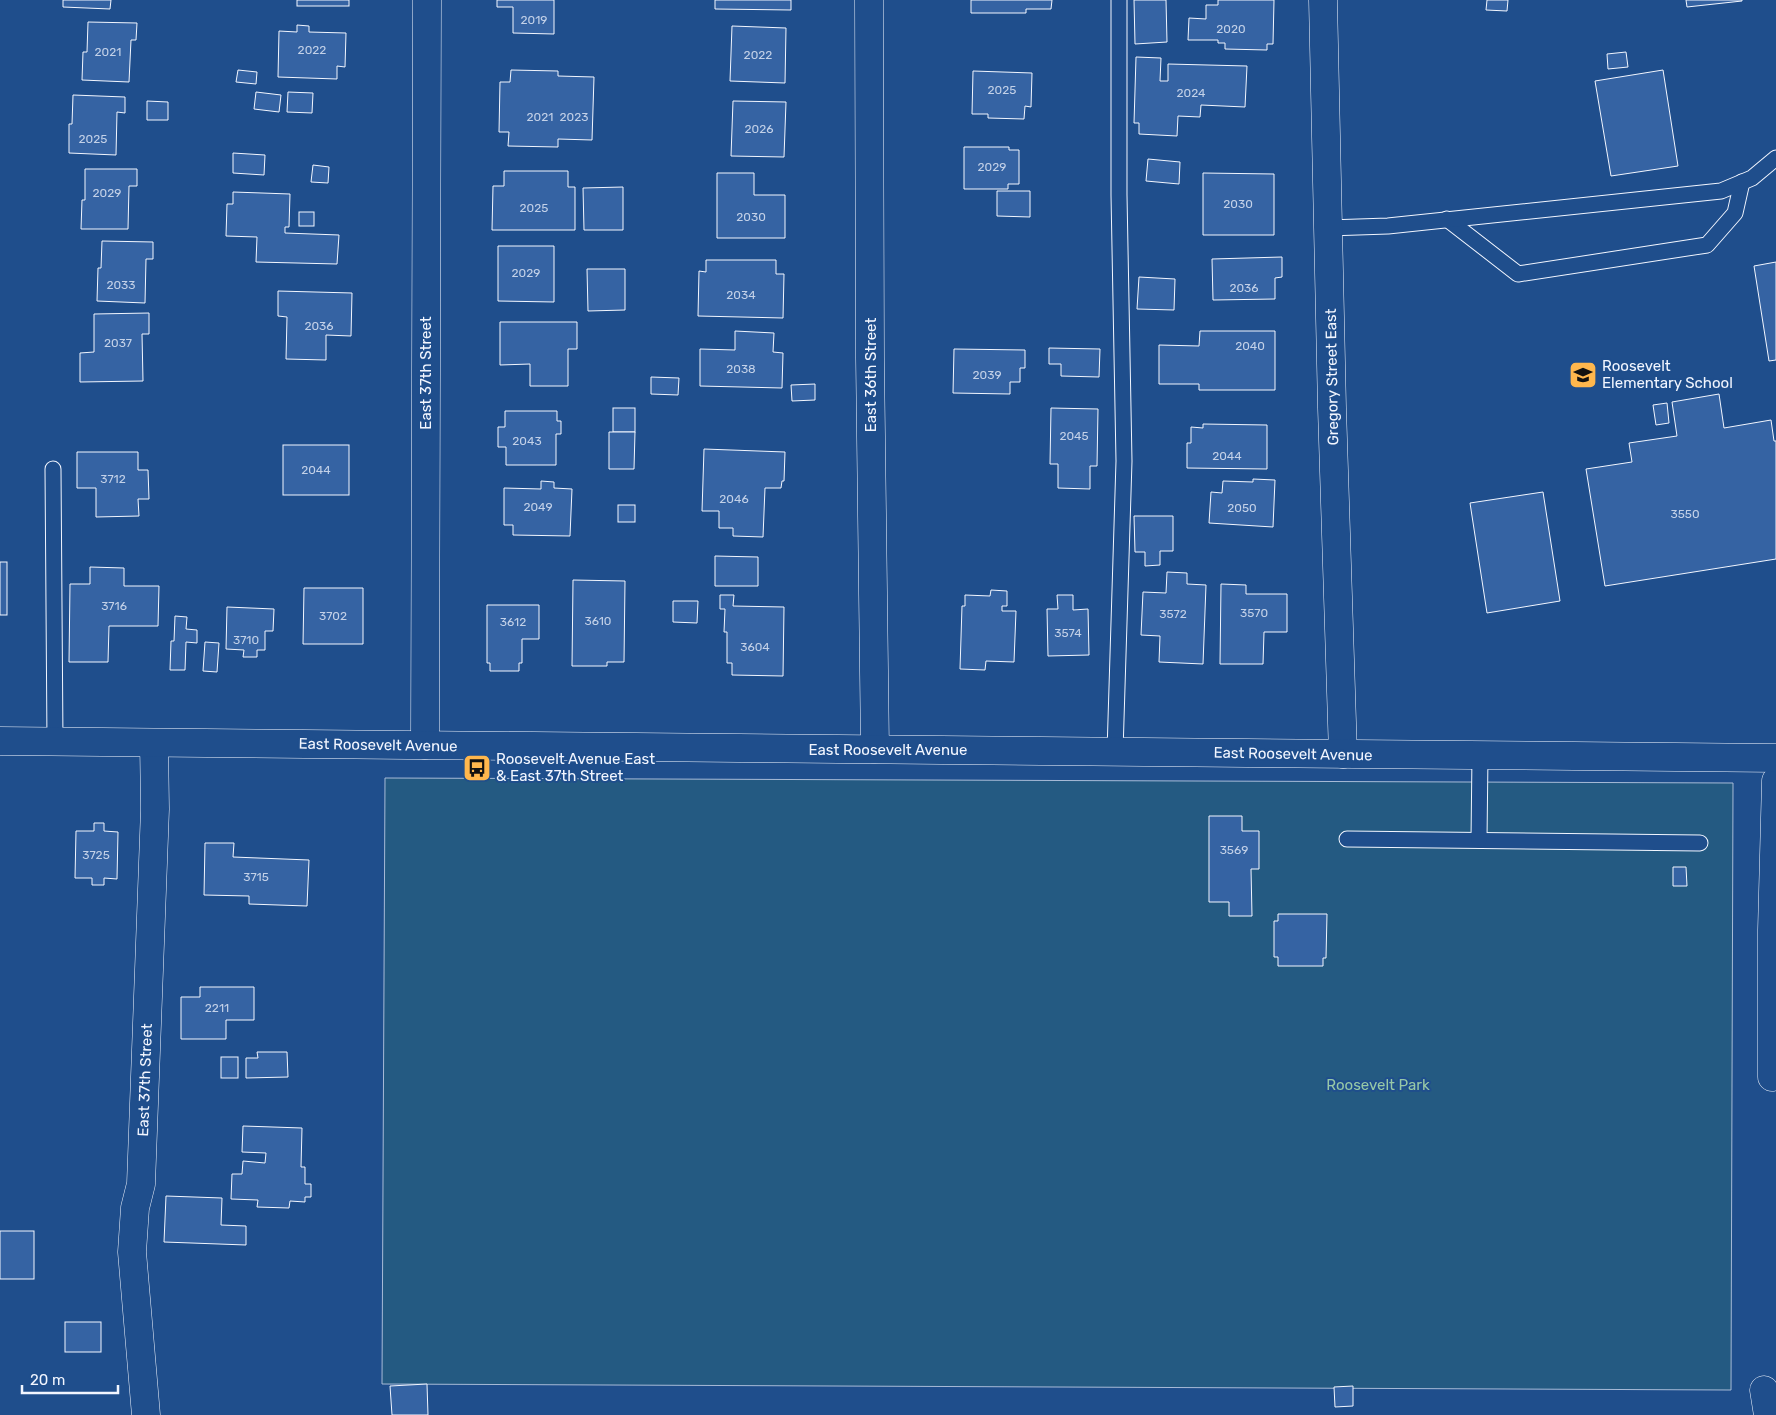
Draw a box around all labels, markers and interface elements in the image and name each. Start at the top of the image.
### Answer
house number: 2019 [521,13,547,27]
house number: 2020 [1216,22,1246,36]
house number: 2022 [298,43,326,57]
house number: 2021 [95,45,121,59]
house number: 2022 [744,48,772,62]
house number: 2025 [988,83,1016,97]
house number: 2024 [1176,86,1206,100]
house number: 2021 [527,110,553,124]
house number: 2023 [560,110,588,124]
house number: 2026 [745,122,773,136]
house number: 2025 [79,132,107,146]
house number: 2029 [978,160,1006,174]
house number: 2029 [93,186,121,200]
house number: 2030 [1223,197,1253,211]
house number: 2025 [520,201,548,215]
house number: 2030 [736,210,766,224]
house number: 2029 [512,266,540,280]
house number: 2033 [106,278,136,292]
house number: 2036 [1229,281,1259,295]
house number: 2034 [726,288,756,302]
street label: Gregory Street East [1322,308,1342,446]
street label: East 37th Street [417,316,435,430]
street label: East 36th Street [862,318,880,432]
house number: 2036 [304,319,334,333]
house number: 2037 [104,336,132,350]
house number: 2040 [1235,339,1265,353]
place label: Roosevelt Elementary School [1602,357,1733,392]
school or university icon: Roosevelt Elementary School [1568,360,1598,390]
house number: 2038 [726,362,756,376]
house number: 2039 [973,368,1002,382]
house number: 2045 [1059,429,1089,443]
house number: 2043 [512,434,542,448]
house number: 2044 [1212,449,1242,463]
house number: 2044 [301,463,331,477]
house number: 3712 [100,472,126,486]
house number: 2046 [719,492,749,506]
house number: 2049 [523,500,553,514]
house number: 2050 [1227,501,1257,515]
house number: 3550 [1670,507,1700,521]
house number: 3716 [101,599,127,613]
house number: 3570 [1240,606,1268,620]
house number: 3572 [1159,607,1187,621]
house number: 3702 [319,609,347,623]
house number: 3610 [585,614,611,628]
house number: 3612 [500,615,526,629]
house number: 3574 [1054,626,1082,640]
house number: 3710 [233,633,259,647]
house number: 3604 [740,640,770,654]
street label: East Roosevelt Avenue [298,735,458,755]
street label: East Roosevelt Avenue [808,741,968,759]
street label: East Roosevelt Avenue [1213,744,1373,764]
place label: Roosevelt Avenue East & East 37th Street [496,750,655,785]
bus stop icon: Roosevelt Avenue East & East 37th Street [462,753,492,783]
house number: 3569 [1220,843,1248,857]
house number: 3725 [82,848,110,862]
house number: 3715 [243,870,269,884]
house number: 2211 [205,1001,229,1015]
street label: East 37th Street [134,1023,156,1137]
park label: Roosevelt Park [1326,1076,1430,1094]
scale bar [22,1362,119,1394]
text: 20 m [30,1371,65,1389]

